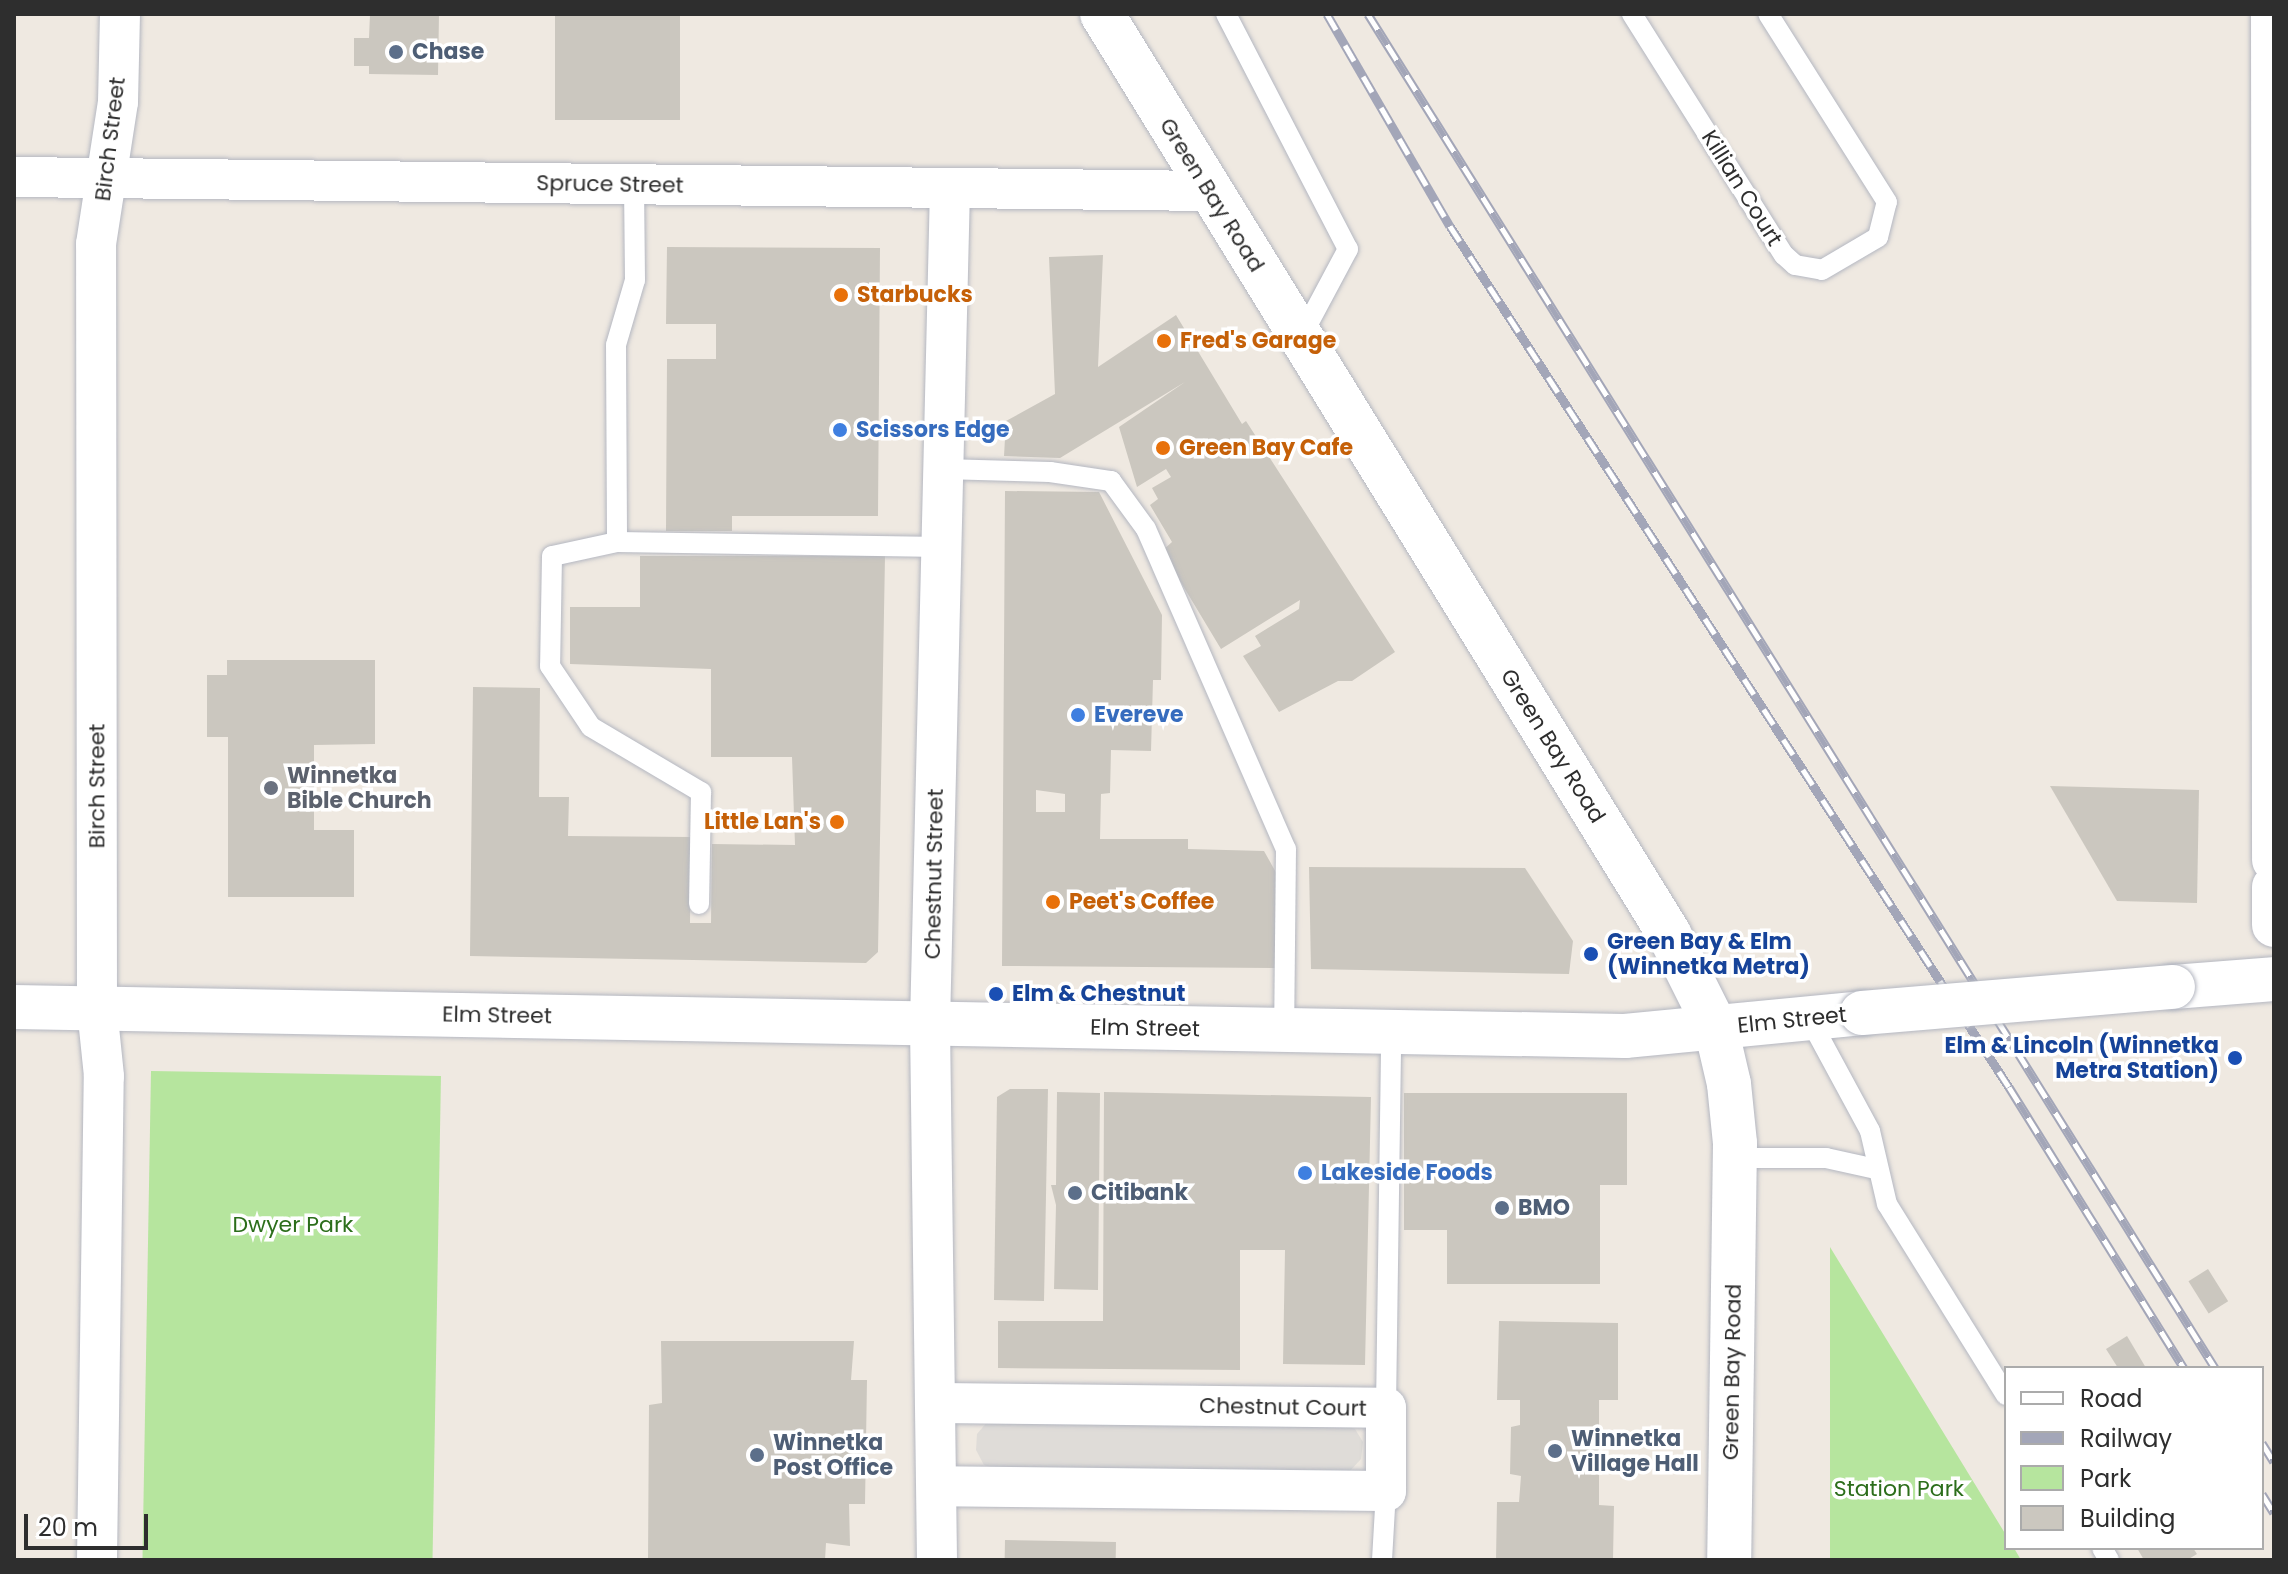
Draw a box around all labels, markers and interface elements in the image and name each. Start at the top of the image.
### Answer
place label: Chase [412,39,484,65]
marker: Chase [387,43,405,61]
street label: Birch Street [89,75,131,203]
street label: Green Bay Road [1154,113,1270,277]
street label: Killian Court [1696,125,1788,251]
street label: Spruce Street [536,170,684,198]
place label: Starbucks [857,282,973,308]
marker: Starbucks [832,286,850,304]
place label: Fred's Garage [1180,328,1336,354]
marker: Fred's Garage [1155,332,1173,350]
place label: Scissors Edge [856,417,1010,443]
marker: Scissors Edge [831,421,849,439]
place label: Green Bay Cafe [1179,435,1353,461]
marker: Green Bay Cafe [1154,439,1172,457]
street label: Green Bay Road [1495,664,1611,828]
place label: Evereve [1094,702,1184,728]
marker: Evereve [1069,706,1087,724]
street label: Birch Street [84,724,110,848]
place label: Winnetka Bible Church [287,762,432,814]
marker: Winnetka Bible Church [262,779,280,797]
street label: Chestnut Street [919,788,949,960]
place label: Little Lan's [704,809,821,835]
marker: Little Lan's [828,813,846,831]
place label: Peet's Coffee [1069,889,1214,915]
marker: Peet's Coffee [1044,893,1062,911]
place label: Green Bay & Elm (Winnetka Metra) [1607,928,1810,980]
marker: Green Bay & Elm (Winnetka Metra) [1582,945,1600,963]
place label: Elm & Chestnut [1012,981,1186,1007]
marker: Elm & Chestnut [987,985,1005,1003]
street label: Elm Street [442,1001,552,1029]
street label: Elm Street [1736,1001,1848,1039]
street label: Elm Street [1090,1014,1200,1042]
place label: Elm & Lincoln (Winnetka Metra Station) [1945,1032,2219,1084]
marker: Elm & Lincoln (Winnetka Metra Station) [2226,1049,2244,1067]
place label: Lakeside Foods [1321,1160,1493,1186]
marker: Lakeside Foods [1296,1164,1314,1182]
place label: Citibank [1091,1180,1188,1206]
marker: Citibank [1066,1184,1084,1202]
place label: BMO [1518,1195,1570,1221]
marker: BMO [1493,1199,1511,1217]
park label: Dwyer Park [233,1212,353,1238]
street label: Green Bay Road [1717,1284,1747,1460]
legend [2004,1366,2264,1550]
text: Road [2080,1382,2142,1415]
street label: Chestnut Court [1199,1392,1367,1422]
text: Railway [2080,1422,2172,1455]
place label: Winnetka Village Hall [1571,1425,1699,1476]
place label: Winnetka Post Office [773,1429,893,1480]
marker: Winnetka Village Hall [1546,1442,1564,1460]
marker: Winnetka Post Office [748,1446,766,1464]
text: Park [2080,1462,2131,1495]
park label: Station Park [1834,1476,1964,1502]
scale bar [28,1498,152,1548]
text: Building [2080,1502,2176,1535]
text: 20 m [38,1511,98,1544]

